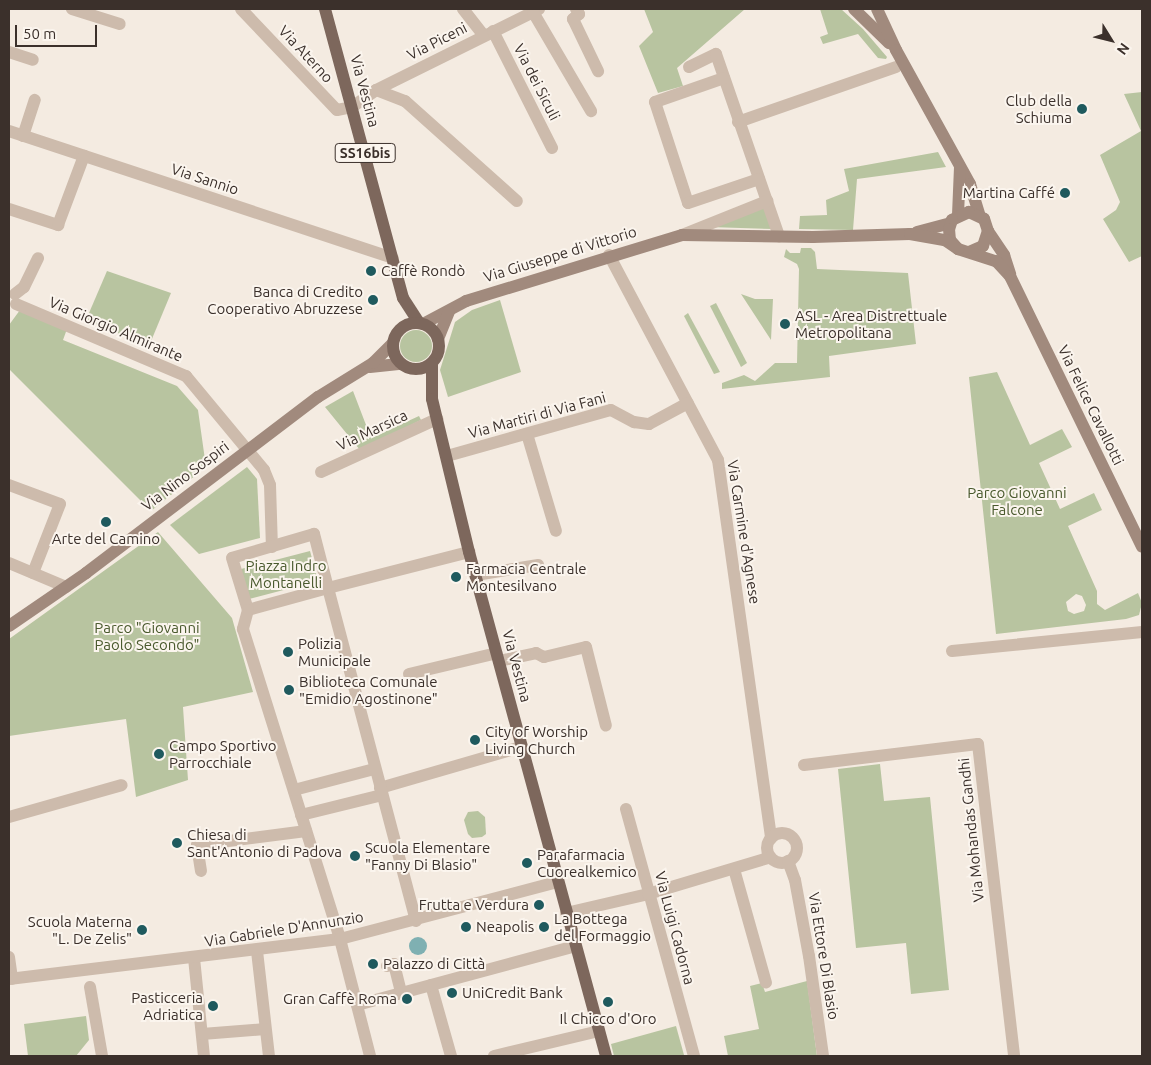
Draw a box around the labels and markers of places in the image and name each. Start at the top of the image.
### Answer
place label: Club della Schiuma [1005,91,1072,126]
marker: Club della Schiuma [1076,103,1088,115]
place label: Martina Caffé [963,184,1055,202]
marker: Martina Caffé [1059,187,1071,199]
place label: Caffè Rondò [381,262,465,280]
marker: Caffè Rondò [365,265,377,277]
place label: Banca di Credito Cooperativo Abruzzese [207,282,363,317]
marker: Banca di Credito Cooperativo Abruzzese [367,294,379,306]
place label: ASL - Area Distrettuale Metropolitana [795,306,947,341]
marker: ASL - Area Distrettuale Metropolitana [779,318,791,330]
marker: Arte del Camino [100,516,112,528]
place label: Arte del Camino [52,530,160,548]
place label: Farmacia Centrale Montesilvano [466,559,587,594]
marker: Farmacia Centrale Montesilvano [450,571,462,583]
place label: Polizia Municipale [298,634,371,669]
marker: Polizia Municipale [282,646,294,658]
place label: Biblioteca Comunale "Emidio Agostinone" [299,672,438,707]
marker: Biblioteca Comunale "Emidio Agostinone" [283,684,295,696]
place label: City of Worship Living Church [485,722,588,757]
marker: City of Worship Living Church [469,734,481,746]
place label: Campo Sportivo Parrocchiale [169,736,277,771]
marker: Campo Sportivo Parrocchiale [153,748,165,760]
place label: Chiesa di Sant'Antonio di Padova [187,825,342,860]
marker: Chiesa di Sant'Antonio di Padova [171,837,183,849]
place label: Scuola Elementare "Fanny Di Blasio" [365,838,490,873]
place label: Parafarmacia Cuorealkemico [537,845,637,880]
marker: Scuola Elementare "Fanny Di Blasio" [349,850,361,862]
marker: Parafarmacia Cuorealkemico [521,857,533,869]
place label: Frutta e Verdura [419,896,529,914]
marker: Frutta e Verdura [533,899,545,911]
place label: La Bottega del Formaggio [554,909,651,944]
place label: Scuola Materna "L. De Zelis" [28,912,132,947]
place label: Neapolis [476,918,534,936]
marker: Neapolis [460,921,472,933]
marker: La Bottega del Formaggio [538,921,550,933]
marker: Scuola Materna "L. De Zelis" [136,924,148,936]
place label: Palazzo di Città [383,955,485,973]
marker: Palazzo di Città [367,958,379,970]
place label: UniCredit Bank [462,984,563,1002]
marker: UniCredit Bank [446,987,458,999]
place label: Pasticceria Adriatica [131,988,203,1023]
place label: Gran Caffè Roma [283,990,397,1008]
marker: Gran Caffè Roma [401,993,413,1005]
marker: Il Chicco d'Oro [602,996,614,1008]
marker: Pasticceria Adriatica [207,1000,219,1012]
place label: Il Chicco d'Oro [560,1010,656,1028]

